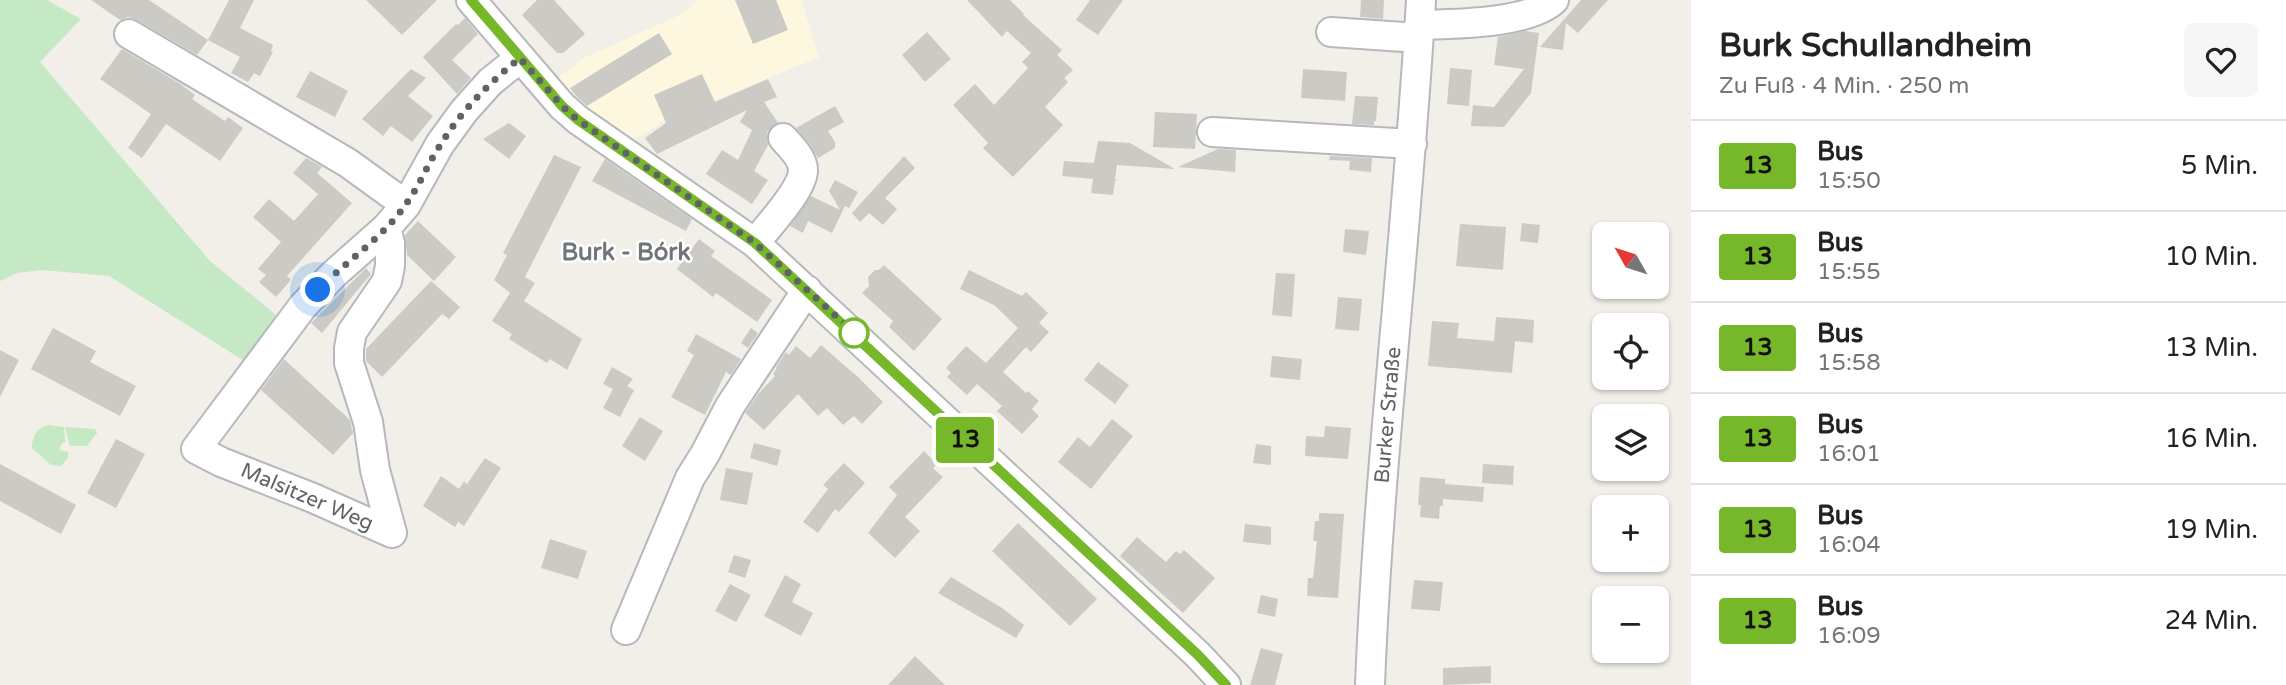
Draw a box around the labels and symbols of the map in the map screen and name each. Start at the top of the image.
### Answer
north arrow [1592,222,1670,299]
district label: Burk - Bórk [562,238,691,267]
your location [300,272,335,307]
unlabelled marker [839,318,869,348]
street label: Burker Straße [1370,346,1406,484]
line badge: 13 [934,417,996,463]
street label: Malsitzer Weg [237,458,377,536]

